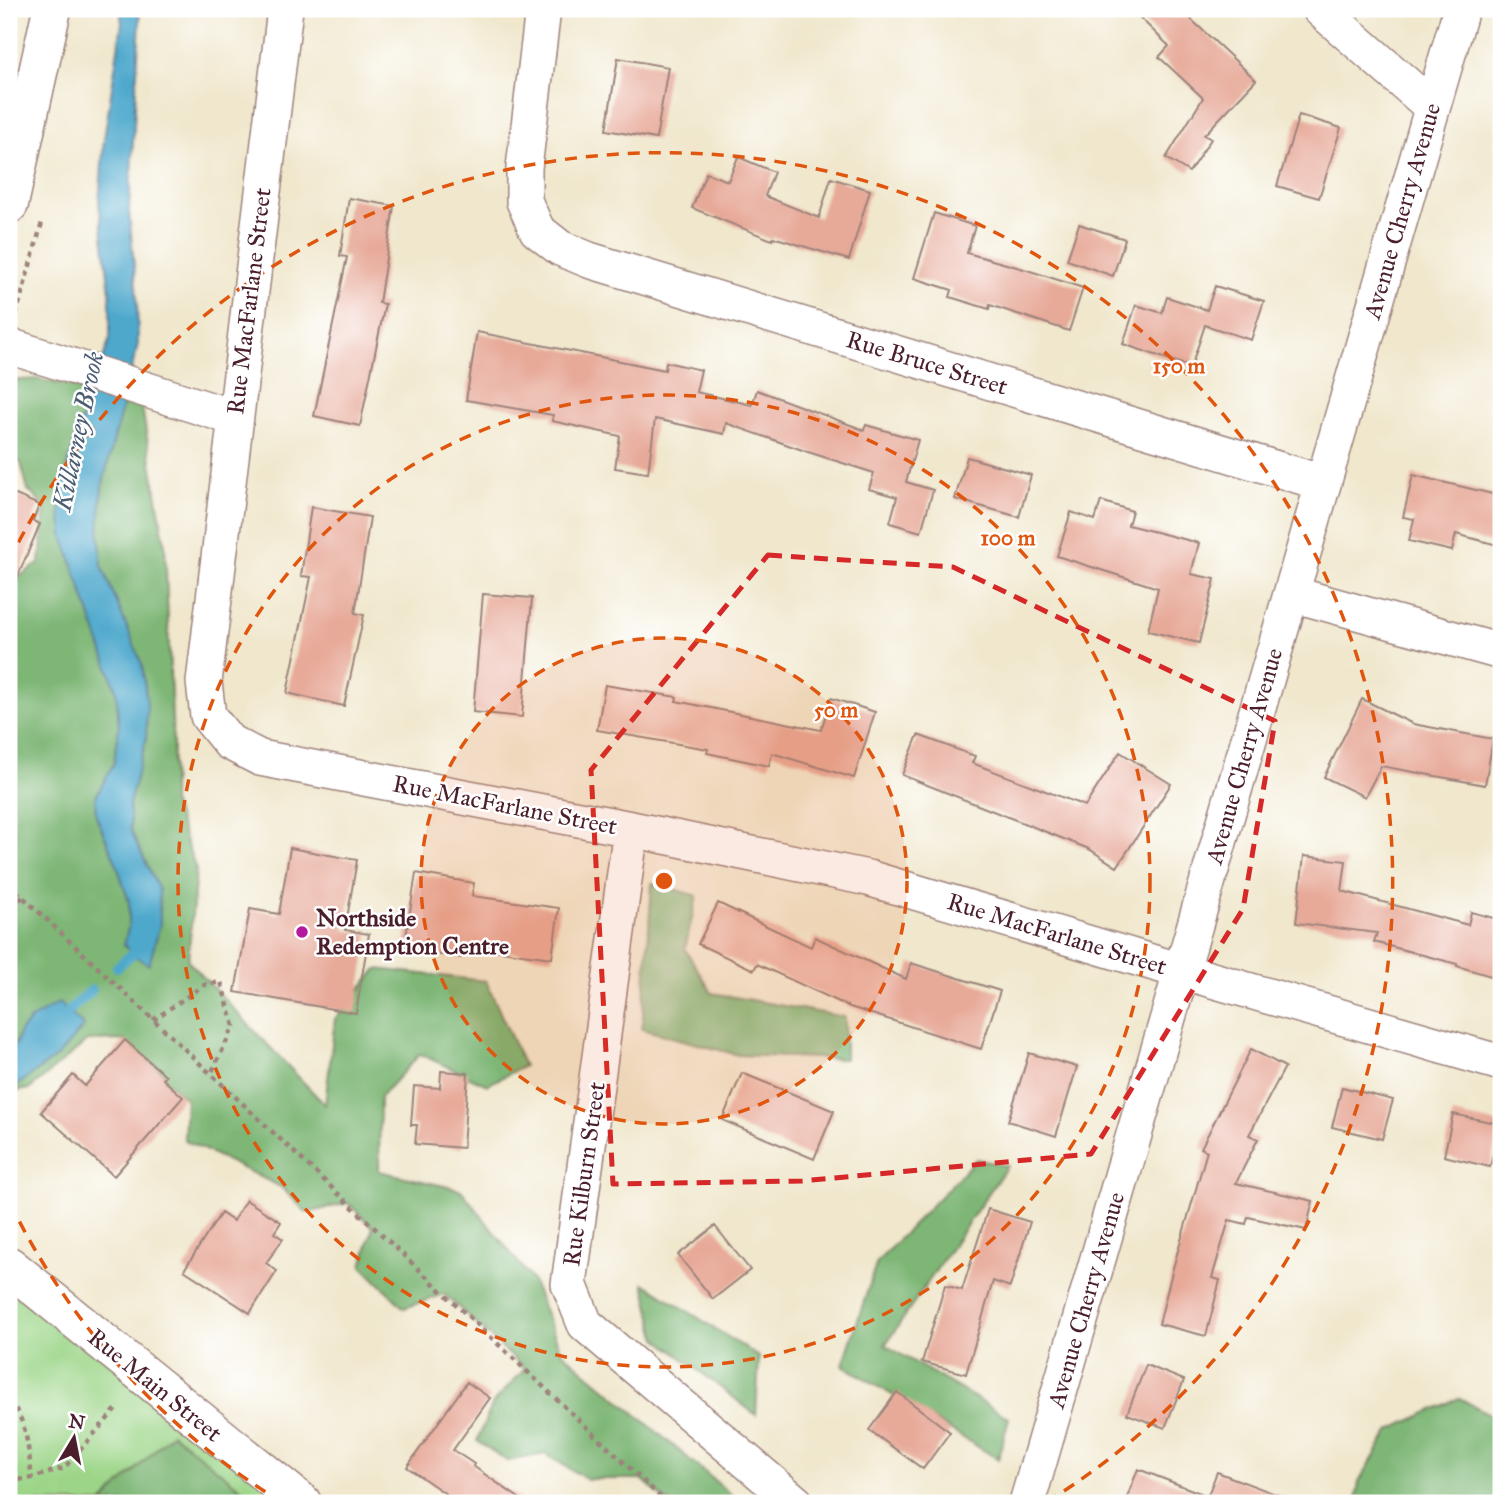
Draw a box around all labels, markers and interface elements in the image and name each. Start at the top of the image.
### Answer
street label: Avenue Cherry Avenue [1357,100,1447,323]
street label: Rue MacFarlane Street [220,186,278,416]
street label: Rue Bruce Street [843,324,1012,402]
water label: Killarney Brook [45,348,111,516]
text: 150 m [1153,353,1205,379]
text: 100 m [981,525,1036,551]
street label: Avenue Cherry Avenue [1199,645,1289,868]
text: 50 m [814,697,858,723]
street label: Rue MacFarlane Street [390,769,620,842]
centre of rings [652,869,676,893]
street label: Rue MacFarlane Street [944,886,1171,982]
place label: Northside Redemption Centre [316,903,509,961]
marker: Northside Redemption Centre [294,924,310,940]
street label: Rue Kilburn Street [556,1079,612,1268]
street label: Avenue Cherry Avenue [1041,1189,1131,1412]
street label: Rue Main Street [82,1322,229,1449]
north arrow [38,1404,108,1474]
text: N [67,1409,87,1434]

